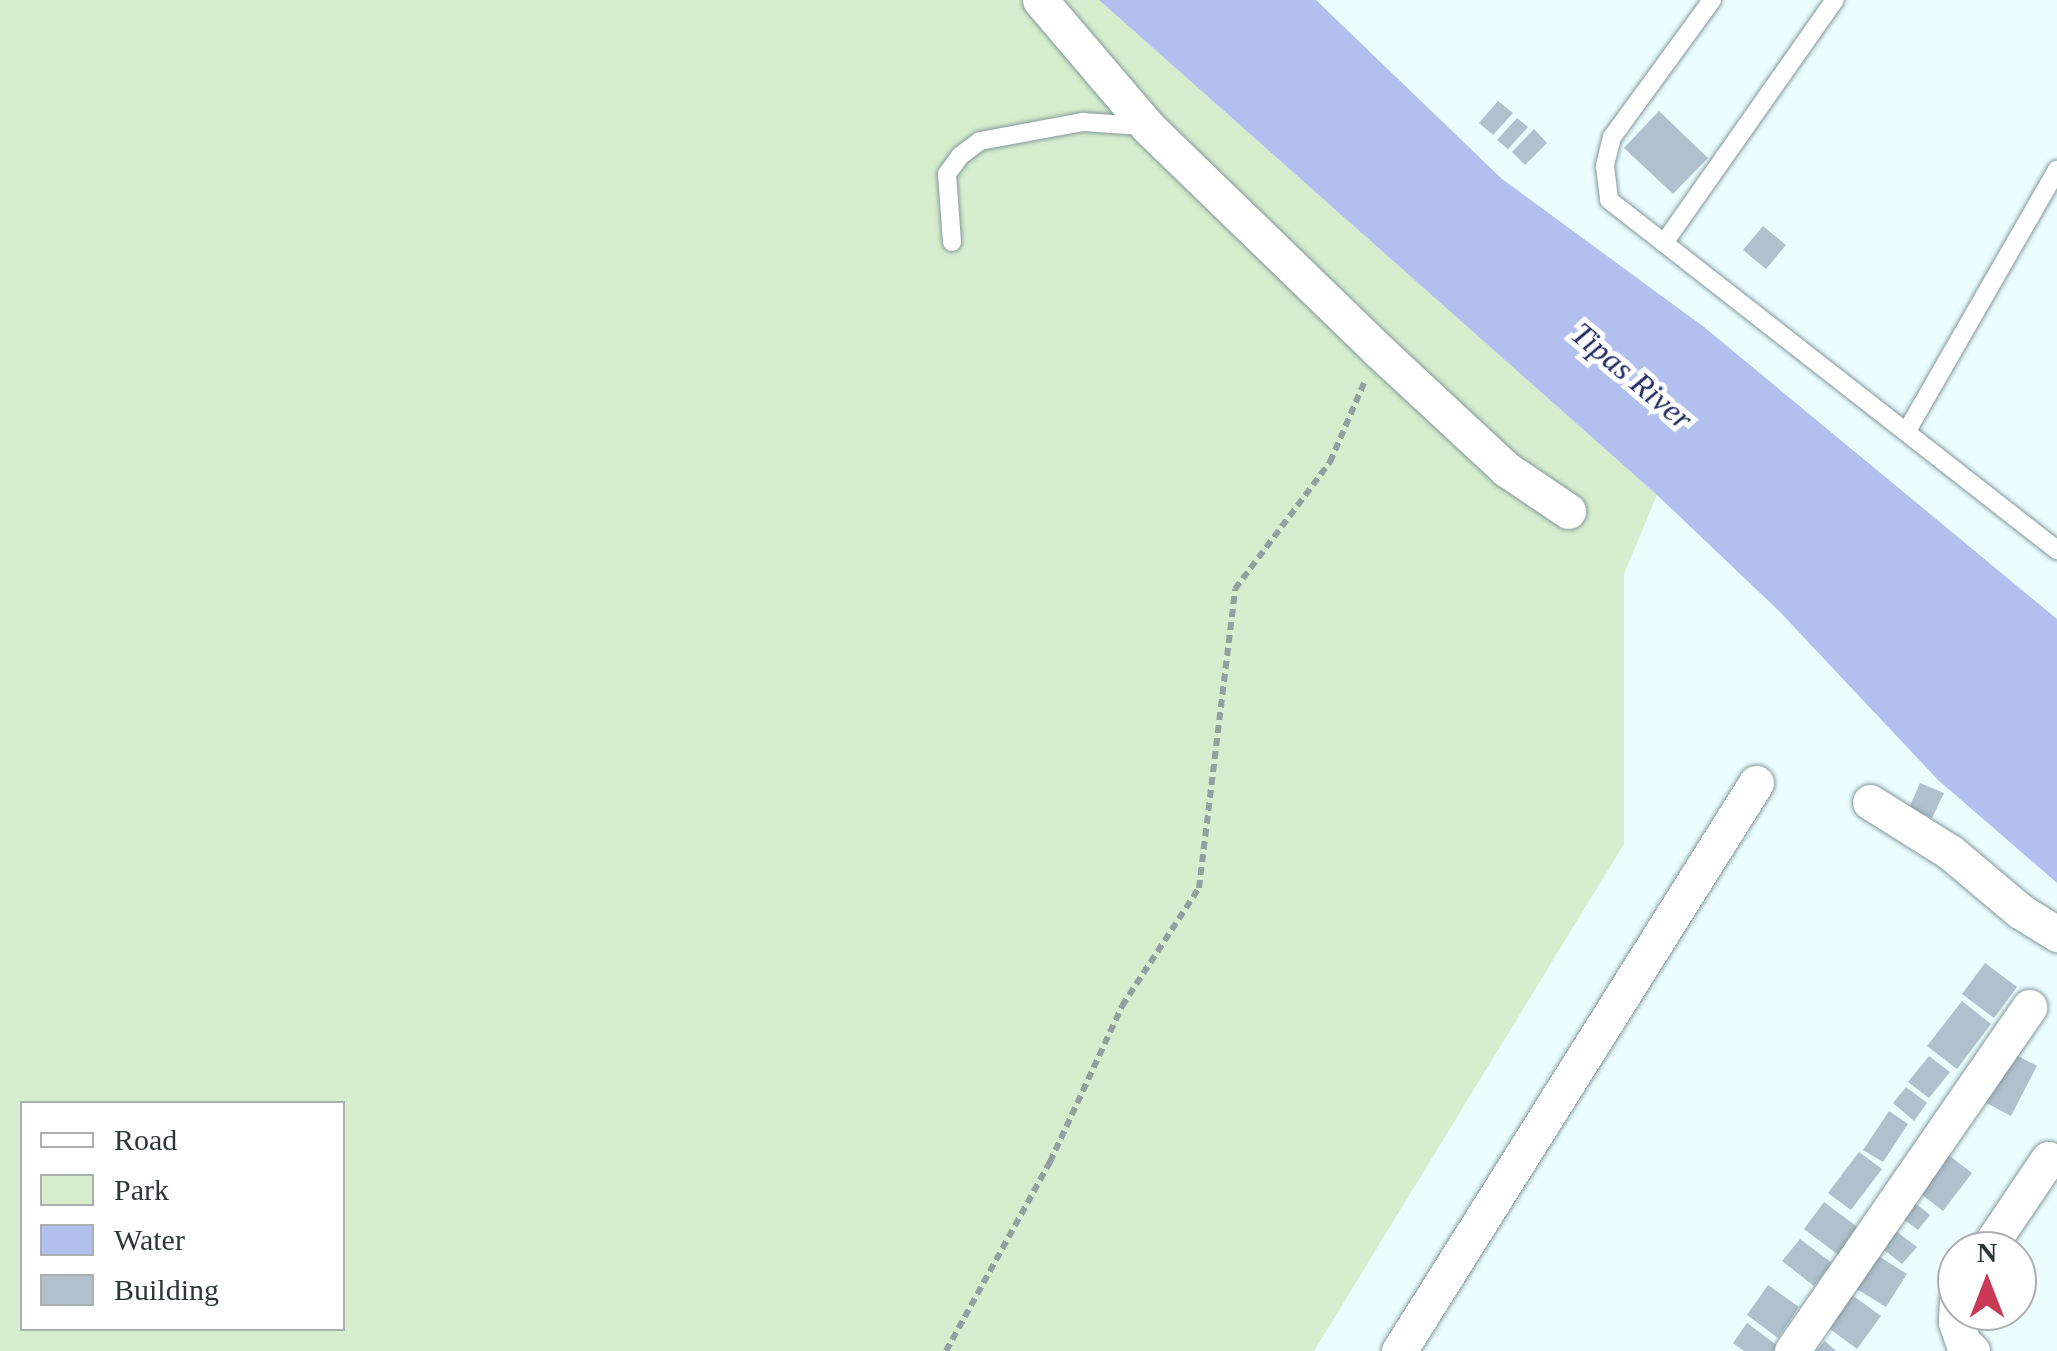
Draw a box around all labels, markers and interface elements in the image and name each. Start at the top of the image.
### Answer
water label: Tipas River [1563,314,1701,438]
legend [20,1101,345,1331]
text: Road [114,1123,177,1156]
text: Park [114,1173,169,1206]
text: Water [114,1223,185,1256]
north arrow [1937,1231,2037,1331]
text: N [1977,1237,1997,1268]
text: Building [114,1273,219,1306]

